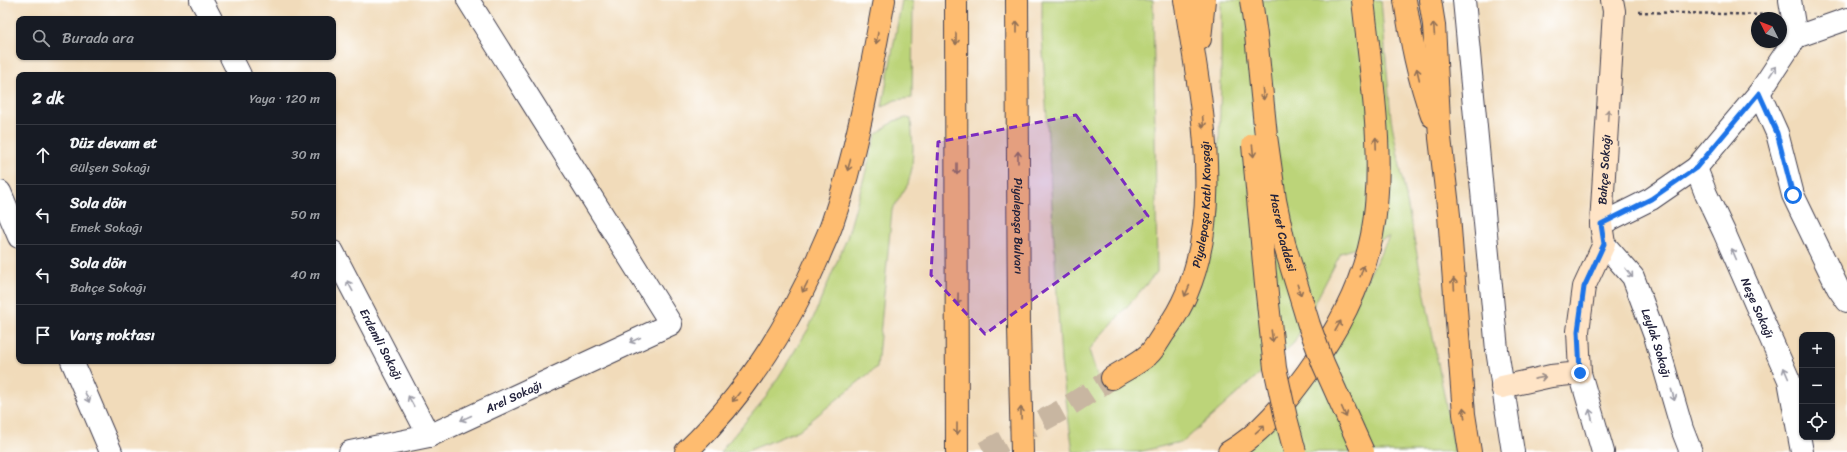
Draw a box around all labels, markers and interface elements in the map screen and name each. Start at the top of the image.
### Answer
north arrow [1751,12,1787,48]
search box [16,16,336,60]
one-way arrow [1013,21,1021,34]
one-way arrow [1430,23,1437,36]
text: Burada ara [62,25,134,51]
icon: search [30,27,52,49]
one-way arrow [873,31,881,44]
one-way arrow [952,32,960,45]
one-way arrow [1769,66,1777,77]
one-way arrow [1414,68,1422,81]
text: 2 dk [32,83,64,113]
text: Yaya · 120 m [250,87,320,110]
one-way arrow [1259,87,1266,100]
one-way arrow [1604,109,1611,122]
one-way arrow [1199,115,1206,128]
text: Düz devam et [70,130,157,156]
street label: Bahçe Sokağı [1591,134,1617,205]
one-way arrow [1373,137,1380,150]
street label: Piyalepaşa Katlı Kavşağı [1185,140,1217,270]
text: 30 m [291,143,320,166]
icon: ahead [32,144,54,166]
one-way arrow [1250,144,1257,157]
one-way arrow [1014,151,1022,164]
text: Gülşen Sokağı [70,156,150,179]
one-way arrow [844,158,852,171]
one-way arrow [953,162,961,175]
street label: Piyalepaşa Bulvarı [1007,178,1030,274]
route start [1784,186,1802,204]
text: Sola dön [70,190,126,216]
street label: Hasret Caddesi [1263,192,1303,275]
text: 50 m [290,203,320,226]
icon: left [32,204,54,226]
text: Emek Sokağı [70,216,143,239]
one-way arrow [1730,248,1737,260]
text: Sola dön [70,250,126,276]
text: 40 m [290,263,320,286]
icon: left [32,264,54,286]
one-way arrow [1359,264,1366,277]
one-way arrow [1625,268,1634,279]
street label: Neşe Sokağı [1734,274,1780,342]
text: Bahçe Sokağı [70,276,146,299]
one-way arrow [1450,278,1457,291]
one-way arrow [346,280,354,292]
one-way arrow [800,281,808,293]
one-way arrow [1296,284,1303,297]
one-way arrow [1183,285,1190,297]
one-way arrow [954,292,961,305]
street label: Erdemli Sokağı [353,304,409,384]
street label: Leylak Sokağı [1635,305,1678,381]
one-way arrow [1334,320,1342,332]
text: Varış noktası [70,322,155,348]
icon: arrive [32,324,54,346]
one-way arrow [1268,329,1275,342]
map controls [1799,332,1835,440]
button: + [1799,332,1835,368]
one-way arrow [630,337,642,345]
route end [1571,364,1589,382]
one-way arrow [1781,367,1789,379]
button: − [1799,368,1835,404]
street label: Arel Sokağı [481,374,546,420]
one-way arrow [1533,374,1546,382]
one-way arrow [1669,389,1677,402]
one-way arrow [84,390,91,402]
one-way arrow [732,392,740,403]
one-way arrow [406,395,414,407]
button: locate [1799,404,1835,440]
one-way arrow [1341,406,1348,418]
one-way arrow [1017,407,1025,420]
one-way arrow [1460,407,1468,420]
one-way arrow [1587,409,1594,422]
one-way arrow [461,415,473,422]
one-way arrow [953,422,961,435]
one-way arrow [1254,424,1265,433]

